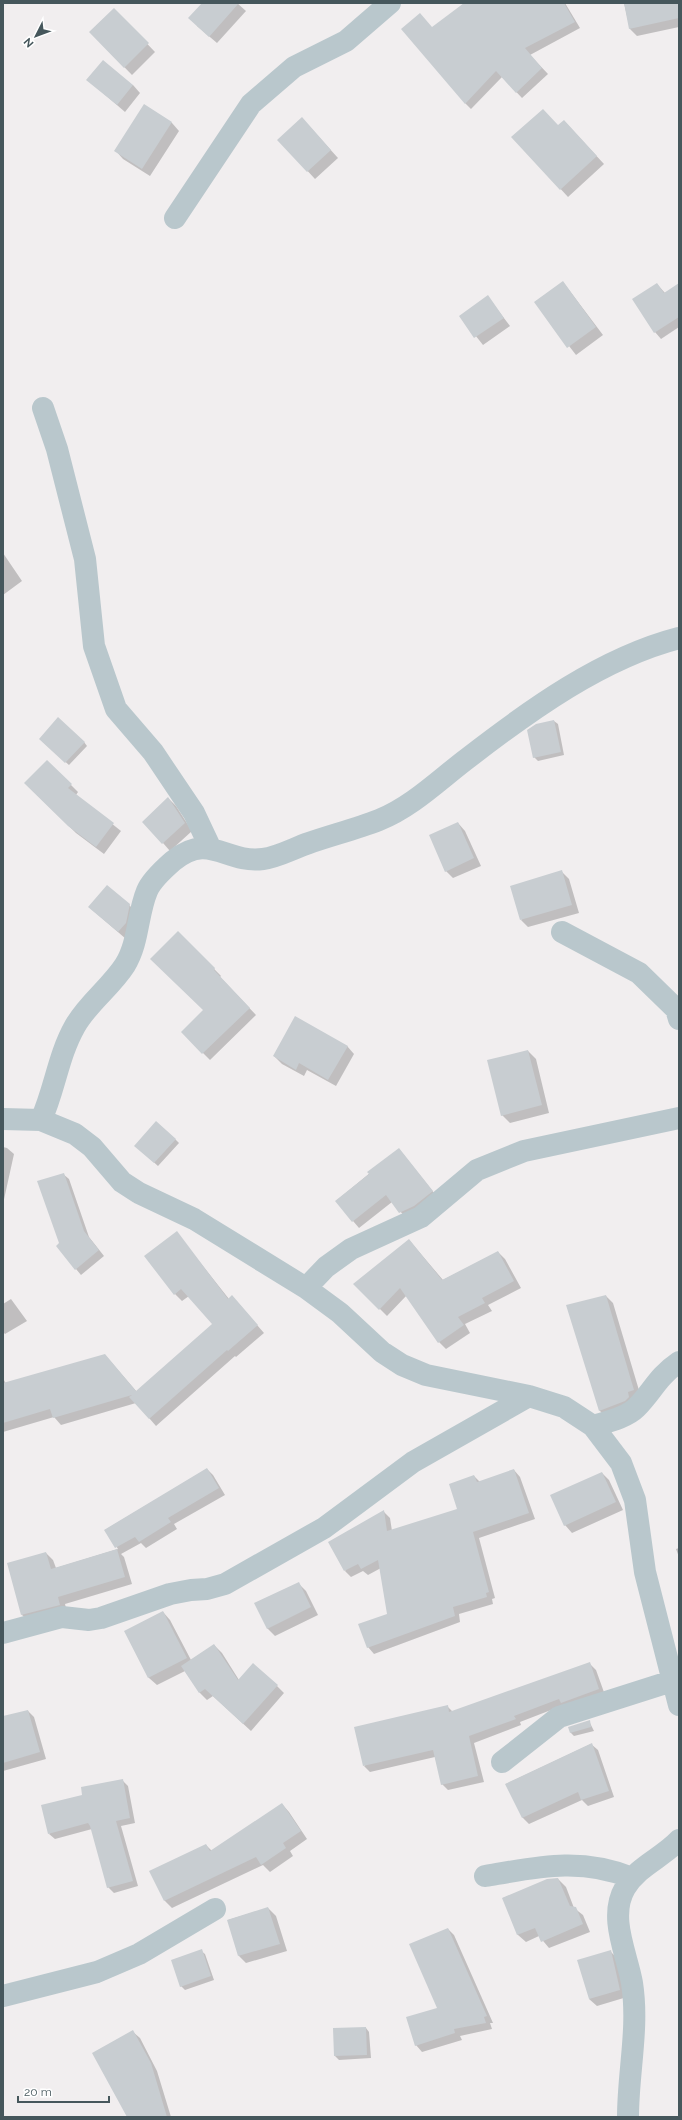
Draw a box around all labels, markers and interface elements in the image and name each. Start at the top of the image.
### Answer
north arrow [16,16,56,56]
text: N [21,35,37,50]
scale bar [18,2078,109,2104]
text: 20 m [24,2085,52,2099]

